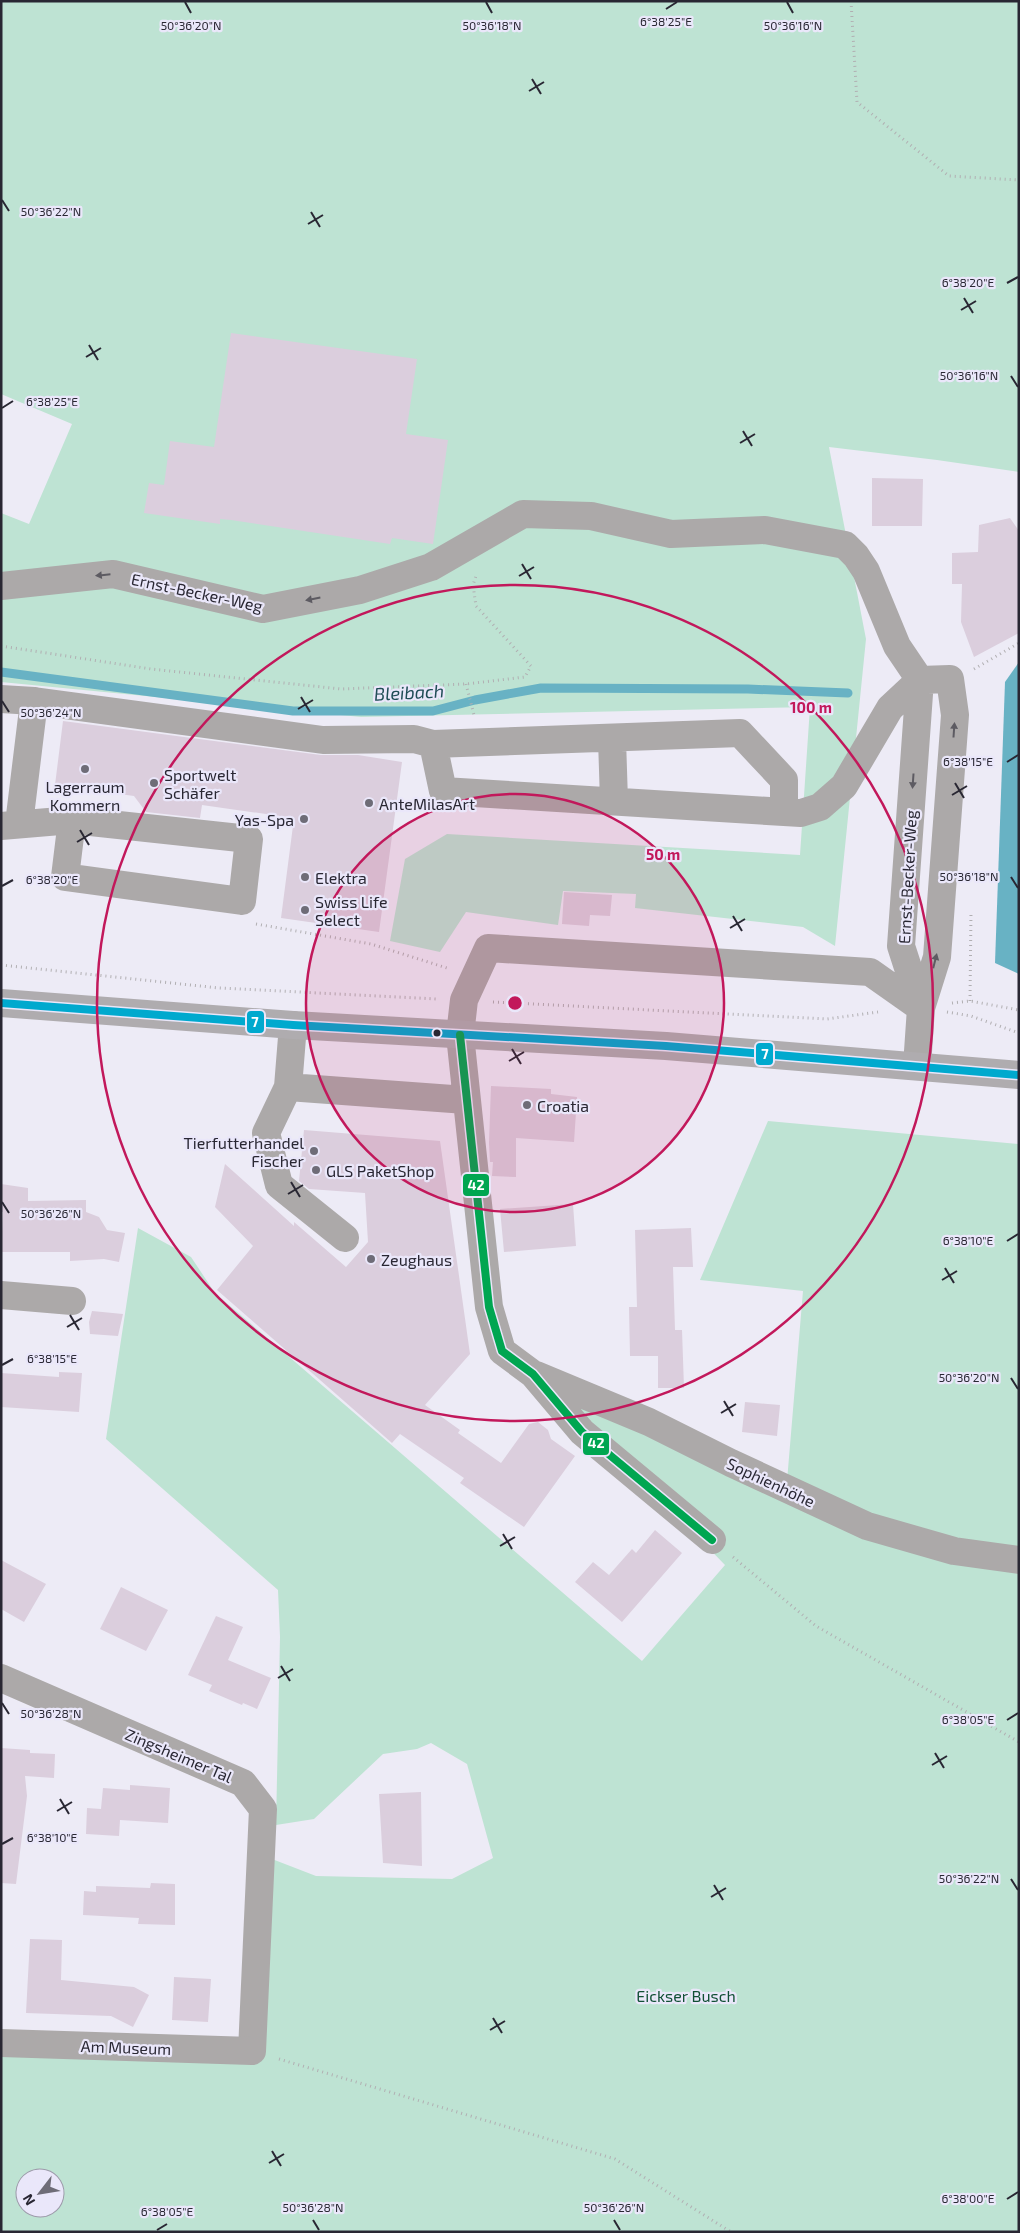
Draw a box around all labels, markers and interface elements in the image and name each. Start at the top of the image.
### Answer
text: 6°38'25"E [640,14,692,28]
text: 50°36'20"N [161,18,221,32]
text: 50°36'18"N [463,18,521,32]
text: 50°36'16"N [764,18,822,32]
text: 50°36'22"N [21,204,81,218]
text: 6°38'20"E [942,275,995,289]
text: 50°36'16"N [940,368,998,382]
text: 6°38'25"E [26,394,78,408]
street label: Ernst-Becker-Weg [130,569,265,615]
one-way arrow [95,571,111,579]
one-way arrow [305,595,320,603]
water label: Bleibach [373,679,445,705]
text: 100 m [790,698,832,716]
text: 50°36'24"N [21,705,81,719]
one-way arrow [951,721,959,737]
text: 6°38'15"E [943,754,993,768]
marker: Lagerraum Kommern [79,763,91,775]
place label: Sportwelt Schäfer [164,765,236,802]
one-way arrow [908,774,916,790]
place label: Lagerraum Kommern [45,777,125,814]
marker: Sportwelt Schäfer [148,777,160,789]
place label: AnteMilasArt [379,794,475,813]
marker: AnteMilasArt [363,797,375,809]
place label: Yas-Spa [235,810,294,829]
street label: Ernst-Becker-Weg [894,810,920,944]
marker: Yas-Spa [298,813,310,825]
text: 50 m [646,845,680,863]
place label: Elektra [315,868,367,887]
text: 50°36'18"N [940,869,998,883]
marker: Elektra [299,871,311,883]
text: 6°38'20"E [26,872,79,886]
place label: Swiss Life Select [315,892,388,929]
marker: Swiss Life Select [299,904,311,916]
one-way arrow [931,954,939,969]
centre of rings [506,994,524,1012]
line badge: 7 [246,1010,265,1034]
text: 7 [251,1013,259,1030]
unlabelled marker [432,1028,442,1038]
line badge: 7 [755,1042,774,1066]
text: 7 [761,1045,769,1062]
place label: Croatia [537,1096,589,1115]
marker: Croatia [521,1099,533,1111]
place label: Tierfutterhandel Fischer [183,1133,305,1170]
marker: Tierfutterhandel Fischer [308,1145,320,1157]
place label: GLS PaketShop [326,1161,434,1180]
marker: GLS PaketShop [310,1164,322,1176]
line badge: 42 [462,1173,490,1197]
text: 42 [467,1176,485,1193]
text: 50°36'26"N [21,1206,81,1220]
text: 6°38'10"E [943,1233,994,1247]
place label: Zeughaus [381,1250,452,1269]
marker: Zeughaus [365,1253,377,1265]
text: 6°38'15"E [27,1351,77,1365]
text: 50°36'20"N [939,1370,999,1384]
line badge: 42 [582,1432,610,1456]
text: 42 [587,1434,605,1451]
street label: Sophienhöhe [724,1453,818,1511]
text: 50°36'28"N [21,1706,81,1720]
text: 6°38'05"E [942,1712,994,1726]
street label: Zingsheimer Tal [123,1724,236,1786]
text: 6°38'10"E [27,1830,78,1844]
text: 50°36'22"N [939,1871,999,1885]
park label: Eickser Busch [636,1986,736,2005]
street label: Am Museum [80,2036,172,2058]
north arrow [15,2168,65,2218]
text: N [19,2191,38,2209]
text: 6°38'00"E [941,2191,995,2205]
text: 50°36'28"N [283,2200,343,2214]
text: 50°36'26"N [584,2200,644,2214]
text: 6°38'05"E [141,2204,193,2218]

